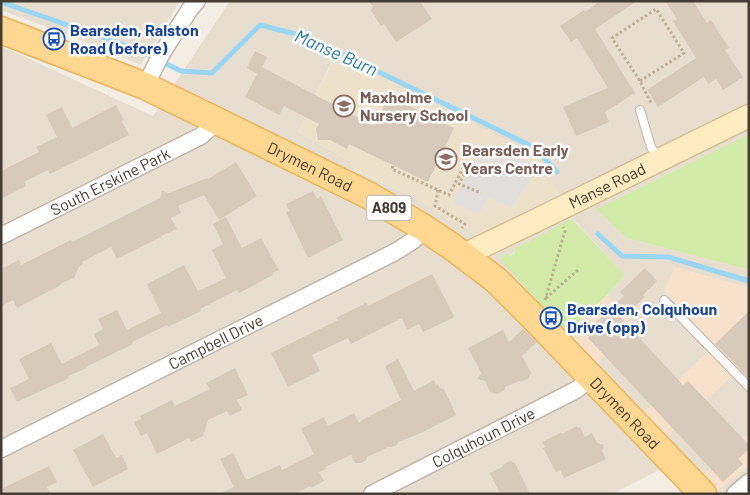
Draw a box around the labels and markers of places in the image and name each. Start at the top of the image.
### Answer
place label: Bearsden, Ralston Road (before) [70,20,199,57]
bus stop icon: Bearsden, Ralston Road (before) [42,27,66,51]
place label: Maxholme Nursery School [360,87,468,124]
school or university icon: Maxholme Nursery School [332,94,356,118]
place label: Bearsden Early Years Centre [462,140,569,177]
school or university icon: Bearsden Early Years Centre [434,147,458,171]
place label: Bearsden, Colquhoun Drive (opp) [567,299,717,336]
bus stop icon: Bearsden, Colquhoun Drive (opp) [539,306,563,330]

